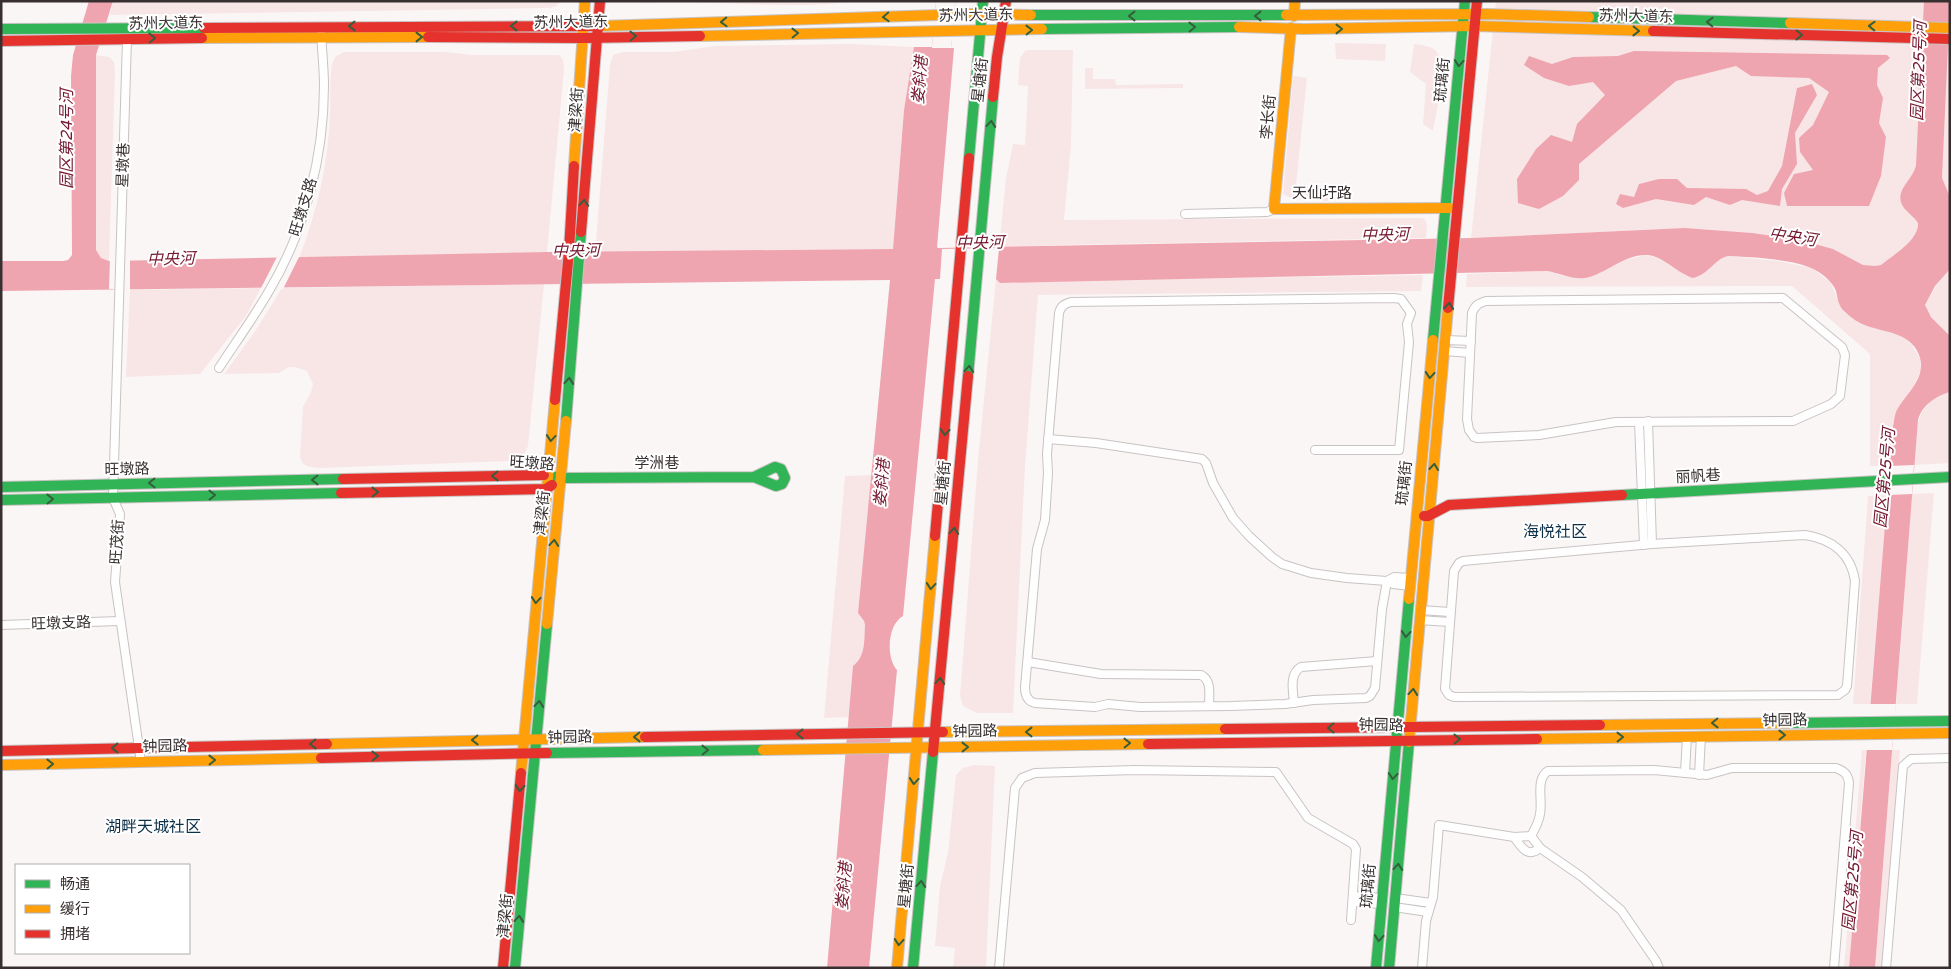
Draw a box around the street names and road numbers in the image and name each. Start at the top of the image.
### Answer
street label: 苏州大道东 [938,5,1014,25]
street label: 苏州大道东 [1598,6,1674,26]
street label: 苏州大道东 [533,12,609,32]
street label: 苏州大道东 [128,13,204,33]
street label: 星塘街 [969,57,991,103]
street label: 琉璃街 [1431,57,1453,103]
street label: 津梁街 [565,87,587,133]
street label: 李长街 [1257,94,1279,140]
street label: 星墩巷 [113,142,133,188]
street label: 旺墩支路 [286,176,320,238]
street label: 天仙圩路 [1292,184,1352,202]
street label: 旺墩路 [509,452,555,474]
street label: 学洲巷 [634,454,680,472]
street label: 旺墩路 [104,460,150,478]
street label: 星塘街 [932,460,954,506]
street label: 琉璃街 [1393,460,1415,506]
street label: 丽帆巷 [1675,466,1721,486]
street label: 津梁街 [531,490,553,536]
street label: 旺茂街 [106,519,128,565]
street label: 旺墩支路 [31,613,91,633]
street label: 钟园路 [1762,711,1808,729]
street label: 钟园路 [1358,716,1404,734]
street label: 钟园路 [952,722,998,740]
street label: 钟园路 [547,728,593,746]
street label: 钟园路 [142,737,188,755]
street label: 星塘街 [895,863,917,909]
street label: 琉璃街 [1357,863,1379,909]
street label: 津梁街 [494,893,516,939]

